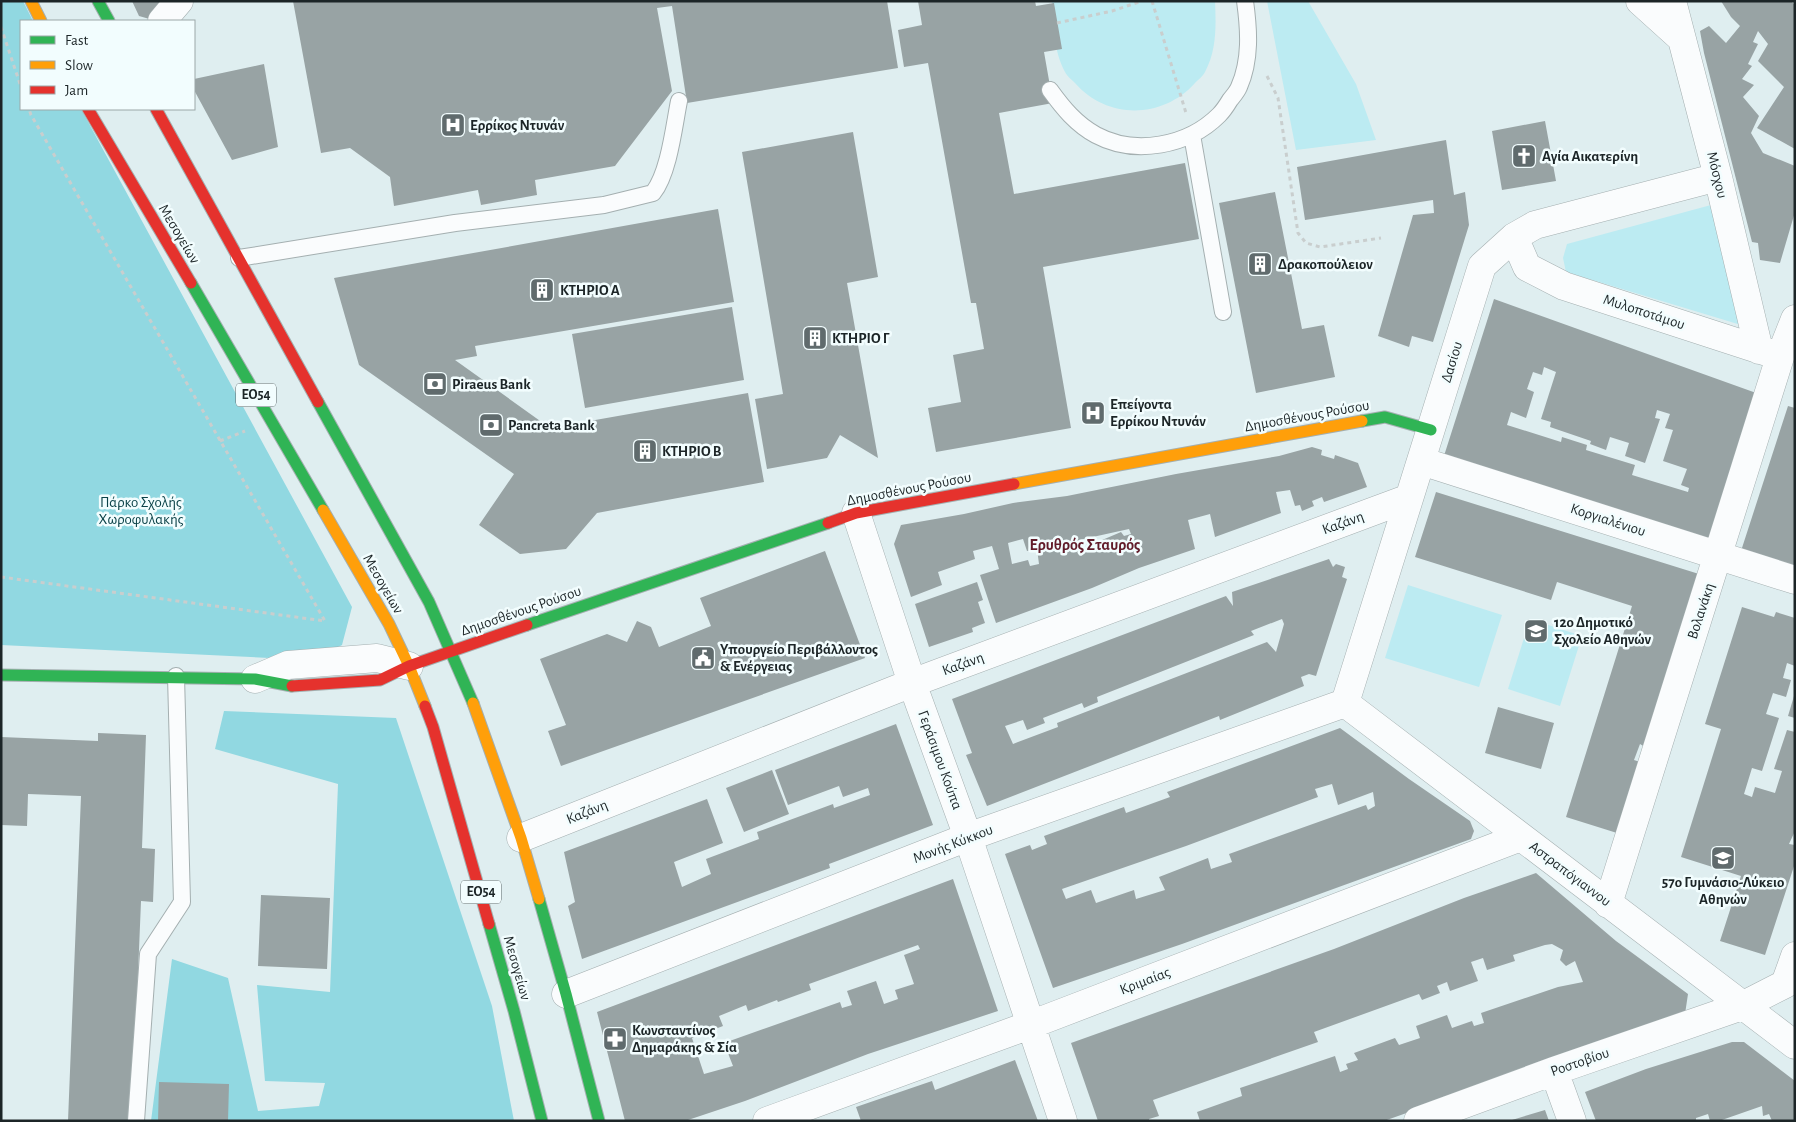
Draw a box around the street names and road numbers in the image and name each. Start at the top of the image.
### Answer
street label: Μόσχου [1704,150,1730,200]
street label: Μεσογείων [156,202,202,266]
street label: Μυλοποτάμου [1601,292,1687,332]
street label: Δασίου [1439,340,1465,384]
road number: ΕΟ54 [236,384,276,406]
street label: Δημοσθένους Ρούσου [1243,398,1371,434]
street label: Δημοσθένους Ρούσου [846,470,972,508]
street label: Κοργιαλένιου [1569,501,1647,539]
street label: Καζάνη [1320,509,1366,537]
street label: Μεσογείων [360,552,406,616]
street label: Βολανάκη [1685,581,1717,641]
street label: Δημοσθένους Ρούσου [459,583,583,639]
street label: Καζάνη [940,650,986,678]
street label: Γεράσιμου Κούπα [915,708,965,812]
street label: Καζάνη [564,797,610,827]
street label: Μονής Κύκκου [911,822,995,866]
street label: Αστραπόγιαννου [1526,839,1614,909]
road number: ΕΟ54 [461,880,501,904]
street label: Μεσογείων [501,934,533,1002]
street label: Κριμαίας [1118,965,1172,997]
street label: Ροστοβίου [1549,1045,1611,1079]

